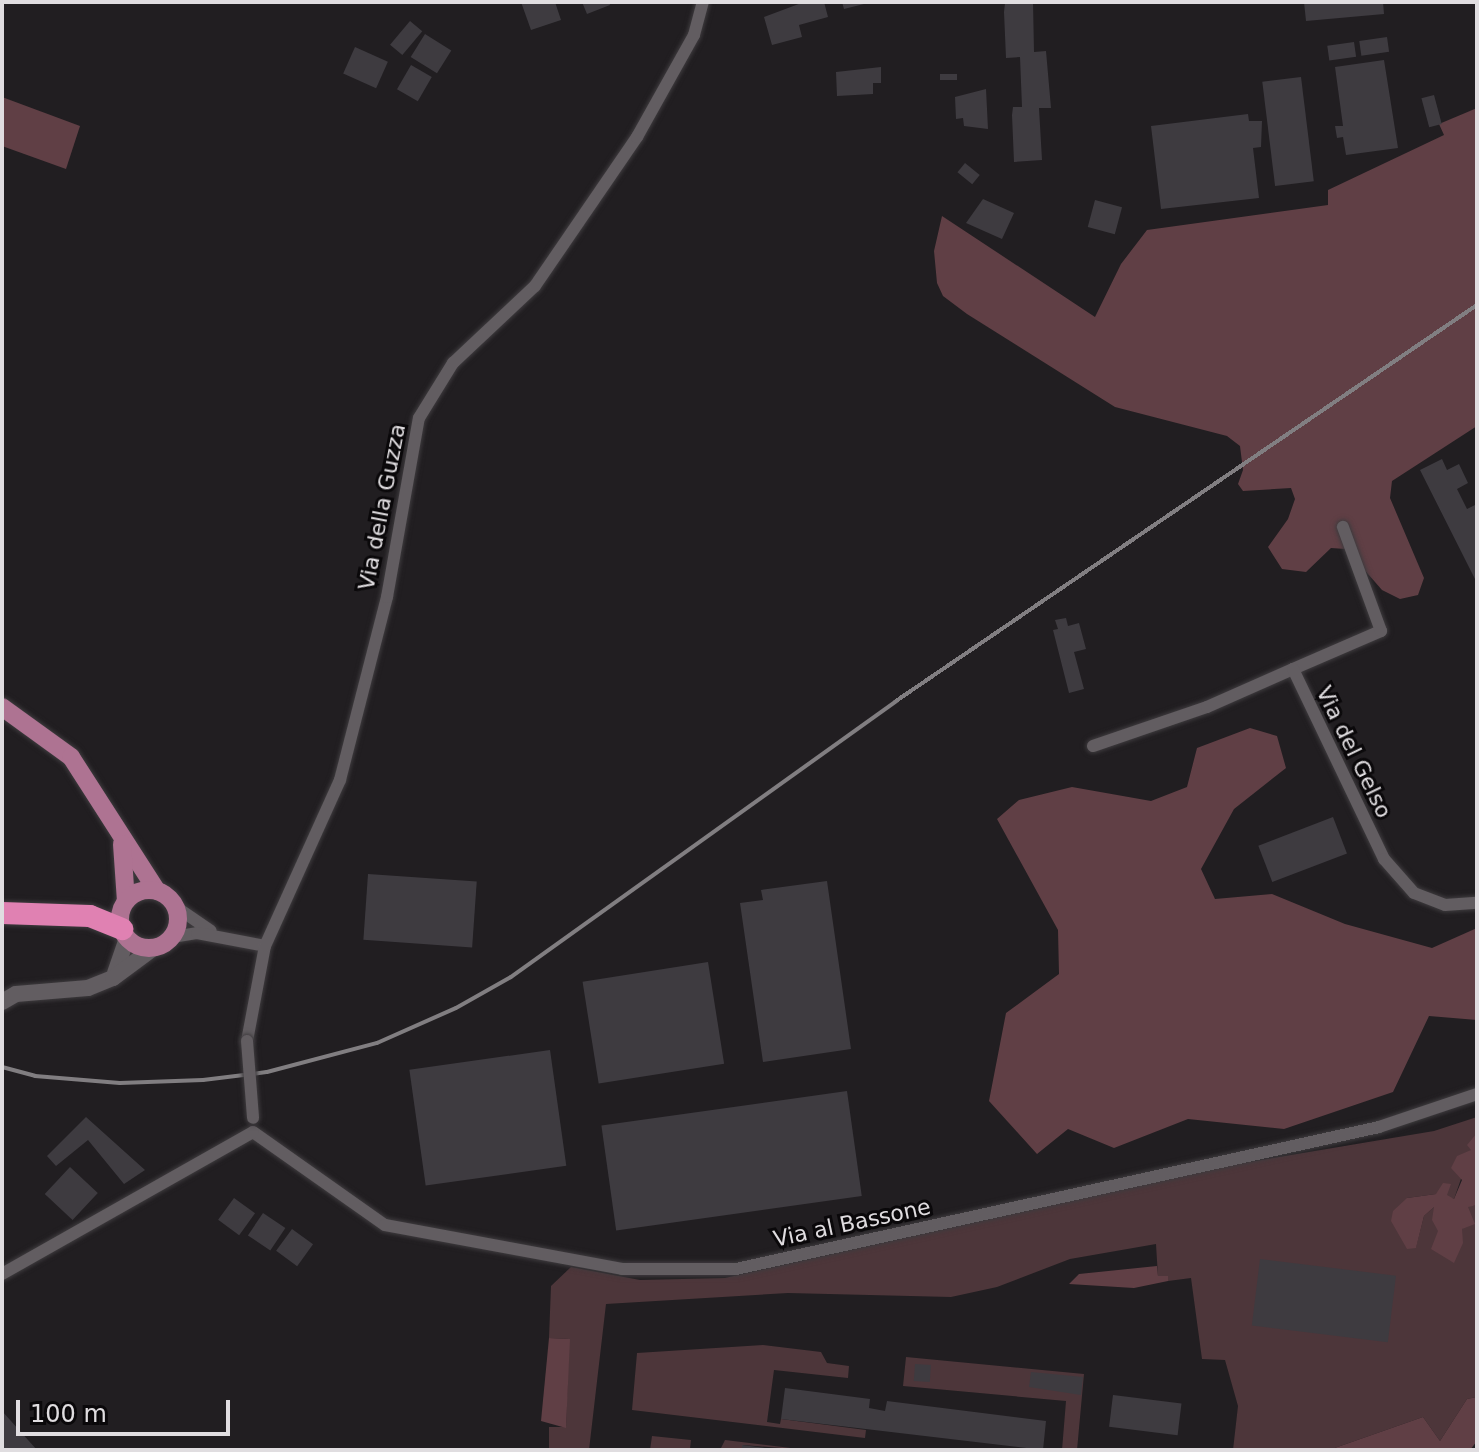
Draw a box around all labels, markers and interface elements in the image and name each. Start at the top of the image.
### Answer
street label: Via della Guzza [353,422,411,592]
street label: Via del Gelso [1311,682,1397,822]
street label: Via al Bassone [771,1193,933,1253]
scale bar [20,1384,234,1434]
text: 100 m [30,1400,107,1428]

